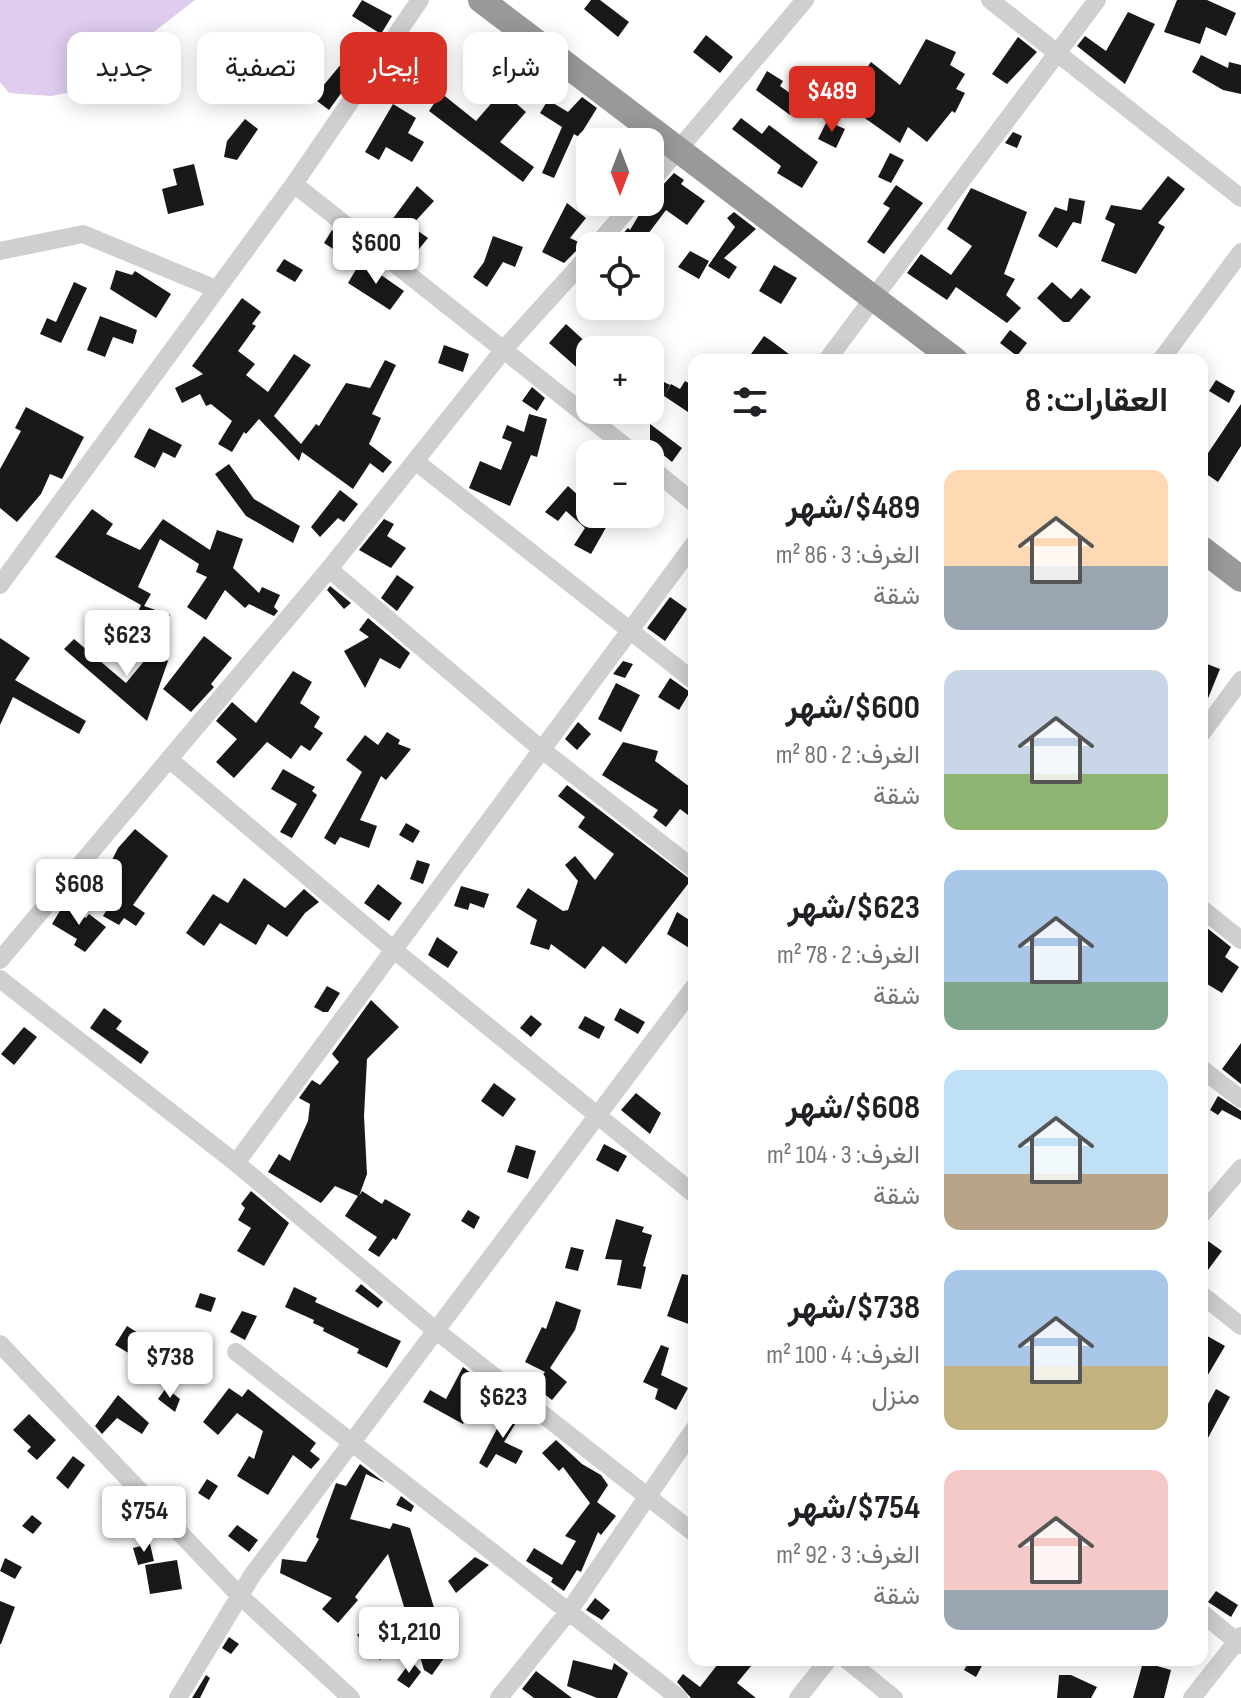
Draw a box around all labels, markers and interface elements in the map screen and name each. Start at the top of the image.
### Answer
chip: جديد [67,32,181,104]
chip: تصفية [197,32,324,104]
chip: إيجار [340,32,447,104]
chip: شراء [463,32,568,104]
pin: $489 [785,66,879,134]
text: $489 [807,76,857,107]
north arrow [576,128,664,216]
map controls [576,128,664,528]
pin: $600 [329,218,423,286]
text: $600 [351,228,401,259]
button: locate [576,232,664,320]
button: + [576,336,664,424]
icon: filters [728,380,772,424]
text: العقارات: 8 [1025,380,1168,421]
button: − [576,440,664,528]
text: $489/شهر [786,487,920,528]
icon: home [1008,502,1104,598]
text: الغرف: 3 · 86 m² [776,540,920,571]
text: شقة [873,581,920,612]
pin: $623 [80,610,174,678]
text: $623 [103,620,151,651]
text: $600/شهر [786,687,920,728]
icon: home [1008,702,1104,798]
text: الغرف: 2 · 80 m² [776,740,920,771]
text: شقة [873,781,920,812]
pin: $608 [32,859,126,927]
text: $608 [54,869,104,900]
text: $623/شهر [788,887,920,928]
icon: home [1008,902,1104,998]
text: الغرف: 2 · 78 m² [777,940,920,971]
text: شقة [873,981,920,1012]
text: $608/شهر [786,1087,920,1128]
icon: home [1008,1102,1104,1198]
text: الغرف: 3 · 104 m² [767,1140,920,1171]
text: شقة [873,1181,920,1212]
text: $738/شهر [788,1287,920,1328]
icon: home [1008,1302,1104,1398]
pin: $738 [123,1332,217,1400]
text: الغرف: 4 · 100 m² [766,1340,920,1371]
text: $738 [146,1342,194,1373]
pin: $623 [456,1372,550,1440]
text: منزل [871,1381,920,1412]
text: $623 [479,1382,527,1413]
pin: $754 [97,1486,191,1554]
text: $754/شهر [788,1487,920,1528]
text: $754 [120,1496,168,1527]
icon: home [1008,1502,1104,1598]
text: الغرف: 3 · 92 m² [776,1540,920,1571]
text: شقة [873,1581,920,1612]
pin: $1,210 [344,1607,474,1675]
text: $1,210 [377,1617,441,1648]

